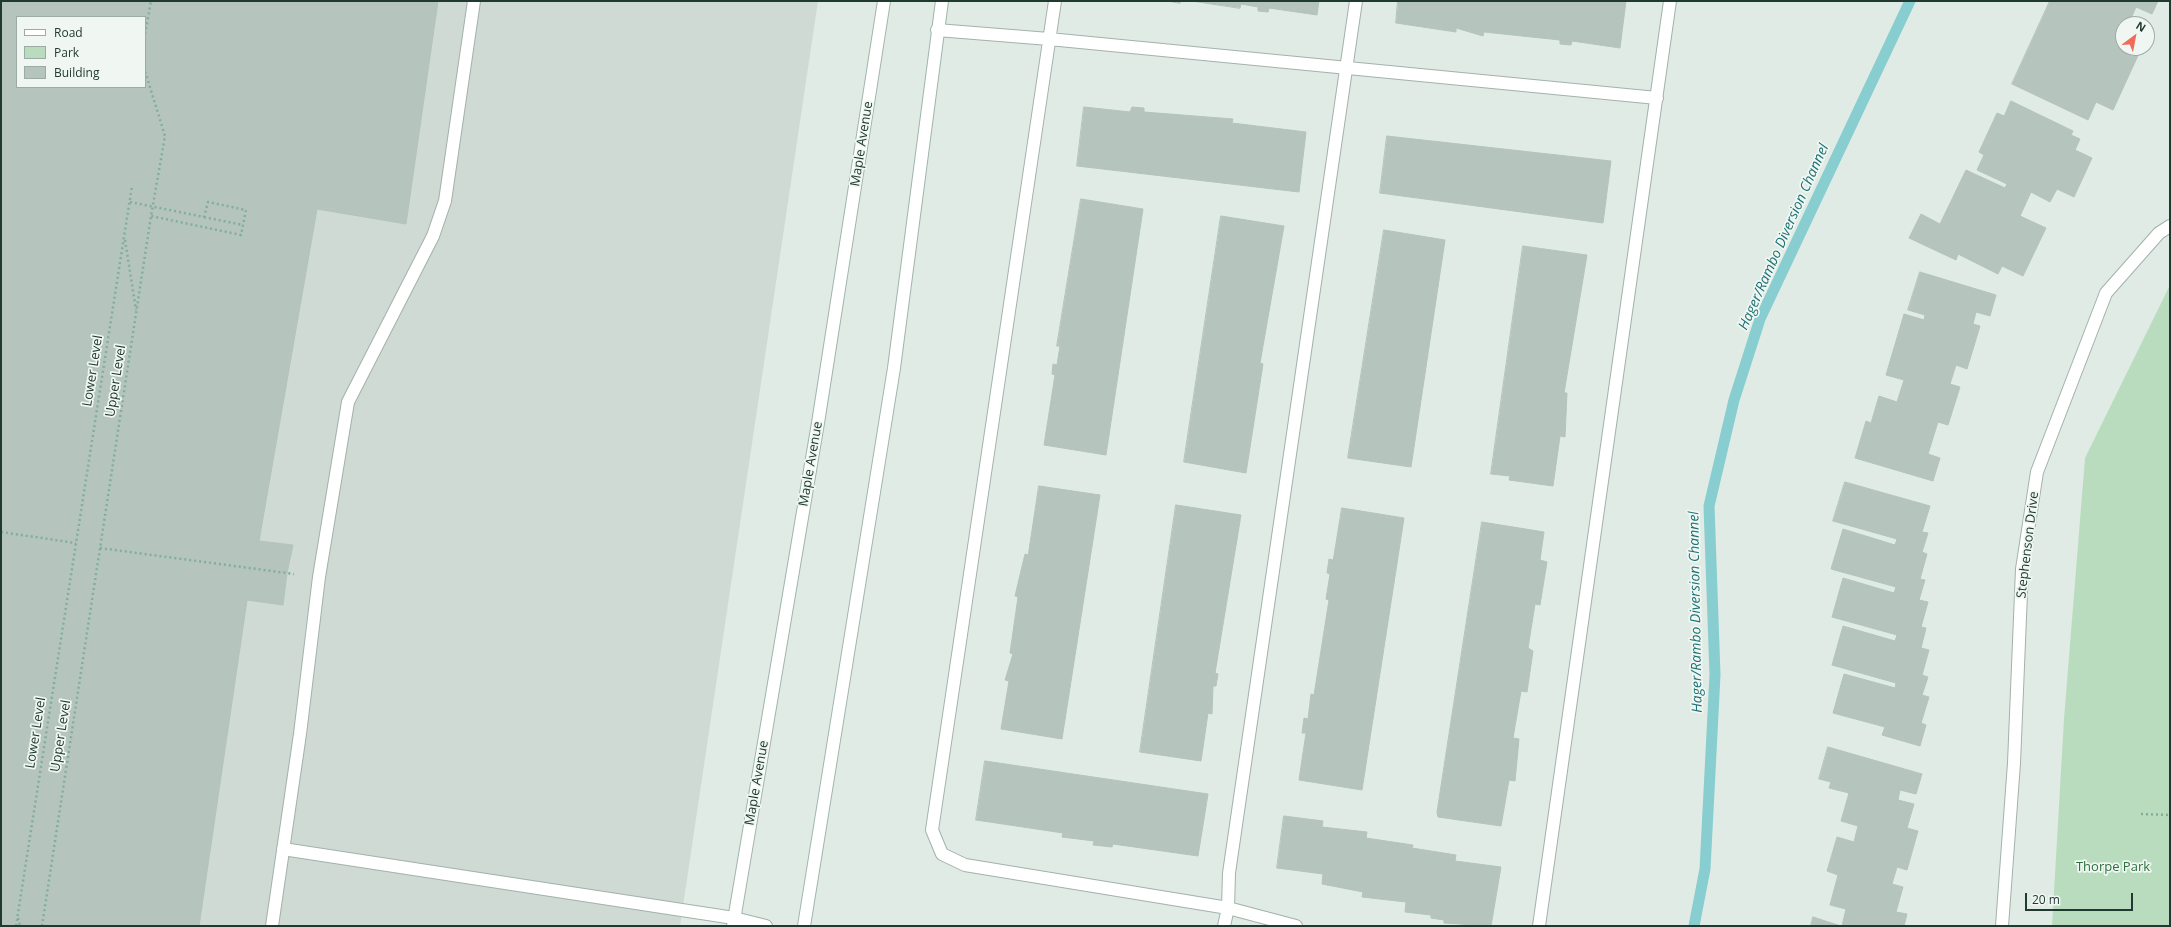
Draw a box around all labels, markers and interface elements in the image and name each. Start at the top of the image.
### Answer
legend [16,16,146,88]
north arrow [2115,16,2155,56]
text: N [2133,18,2149,35]
text: Road [54,24,83,41]
text: Park [54,44,79,61]
text: Building [54,64,99,81]
street label: Maple Avenue [848,100,876,188]
water label: Hager/Rambo Diversion Channel [1735,141,1833,333]
street label: Lower Level [80,334,106,408]
street label: Upper Level [103,344,129,418]
street label: Maple Avenue [796,420,826,508]
street label: Stephenson Drive [2014,491,2042,599]
water label: Hager/Rambo Diversion Channel [1686,511,1706,713]
street label: Lower Level [23,696,49,770]
street label: Upper Level [48,699,74,773]
street label: Maple Avenue [742,739,772,827]
park label: Thorpe Park [2076,859,2150,875]
scale bar [2027,885,2135,911]
text: 20 m [2032,891,2060,908]

